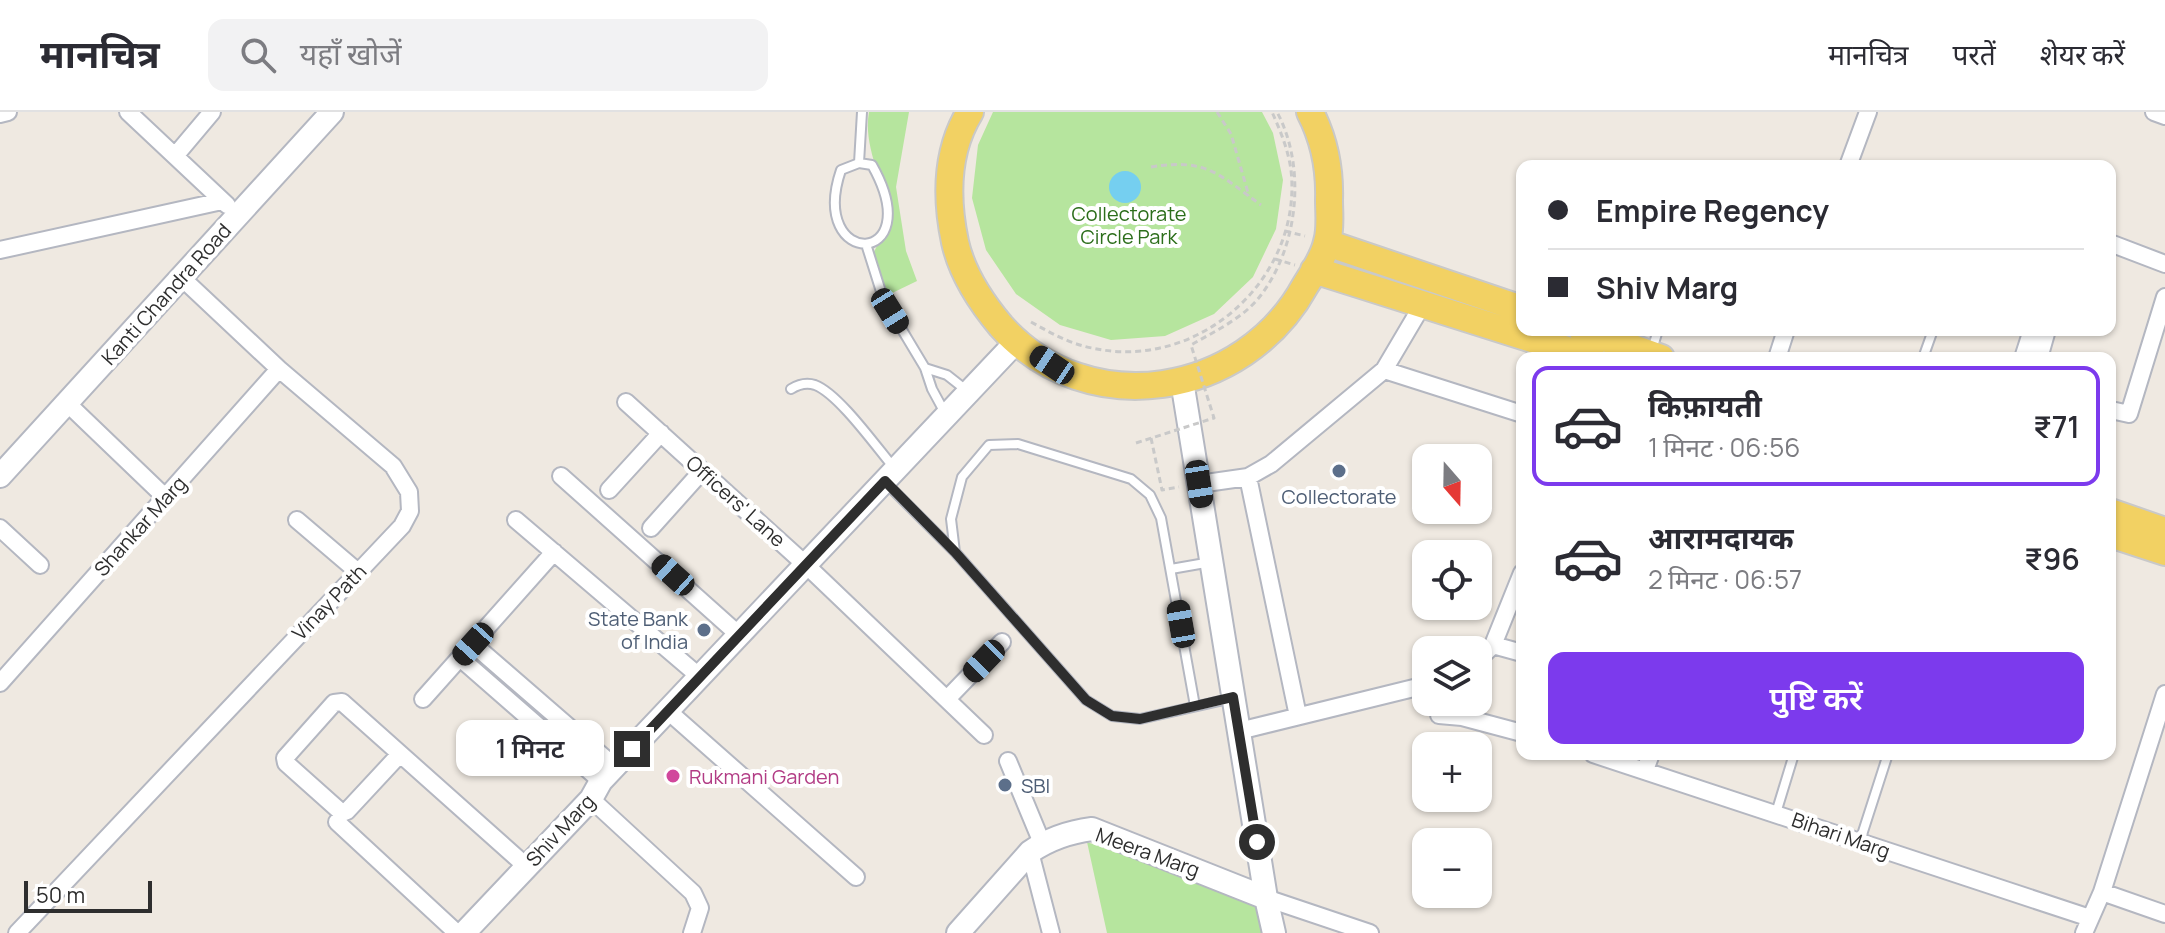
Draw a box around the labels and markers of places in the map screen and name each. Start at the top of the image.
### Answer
marker: Collectorate [1330,462,1348,480]
place label: Collectorate [1282,483,1396,510]
place label: State Bank of India [588,605,689,655]
marker: State Bank of India [695,621,713,639]
place label: Rukmani Garden [689,763,839,790]
marker: Rukmani Garden [664,767,682,785]
place label: SBI [1021,772,1050,799]
marker: SBI [996,776,1014,794]

